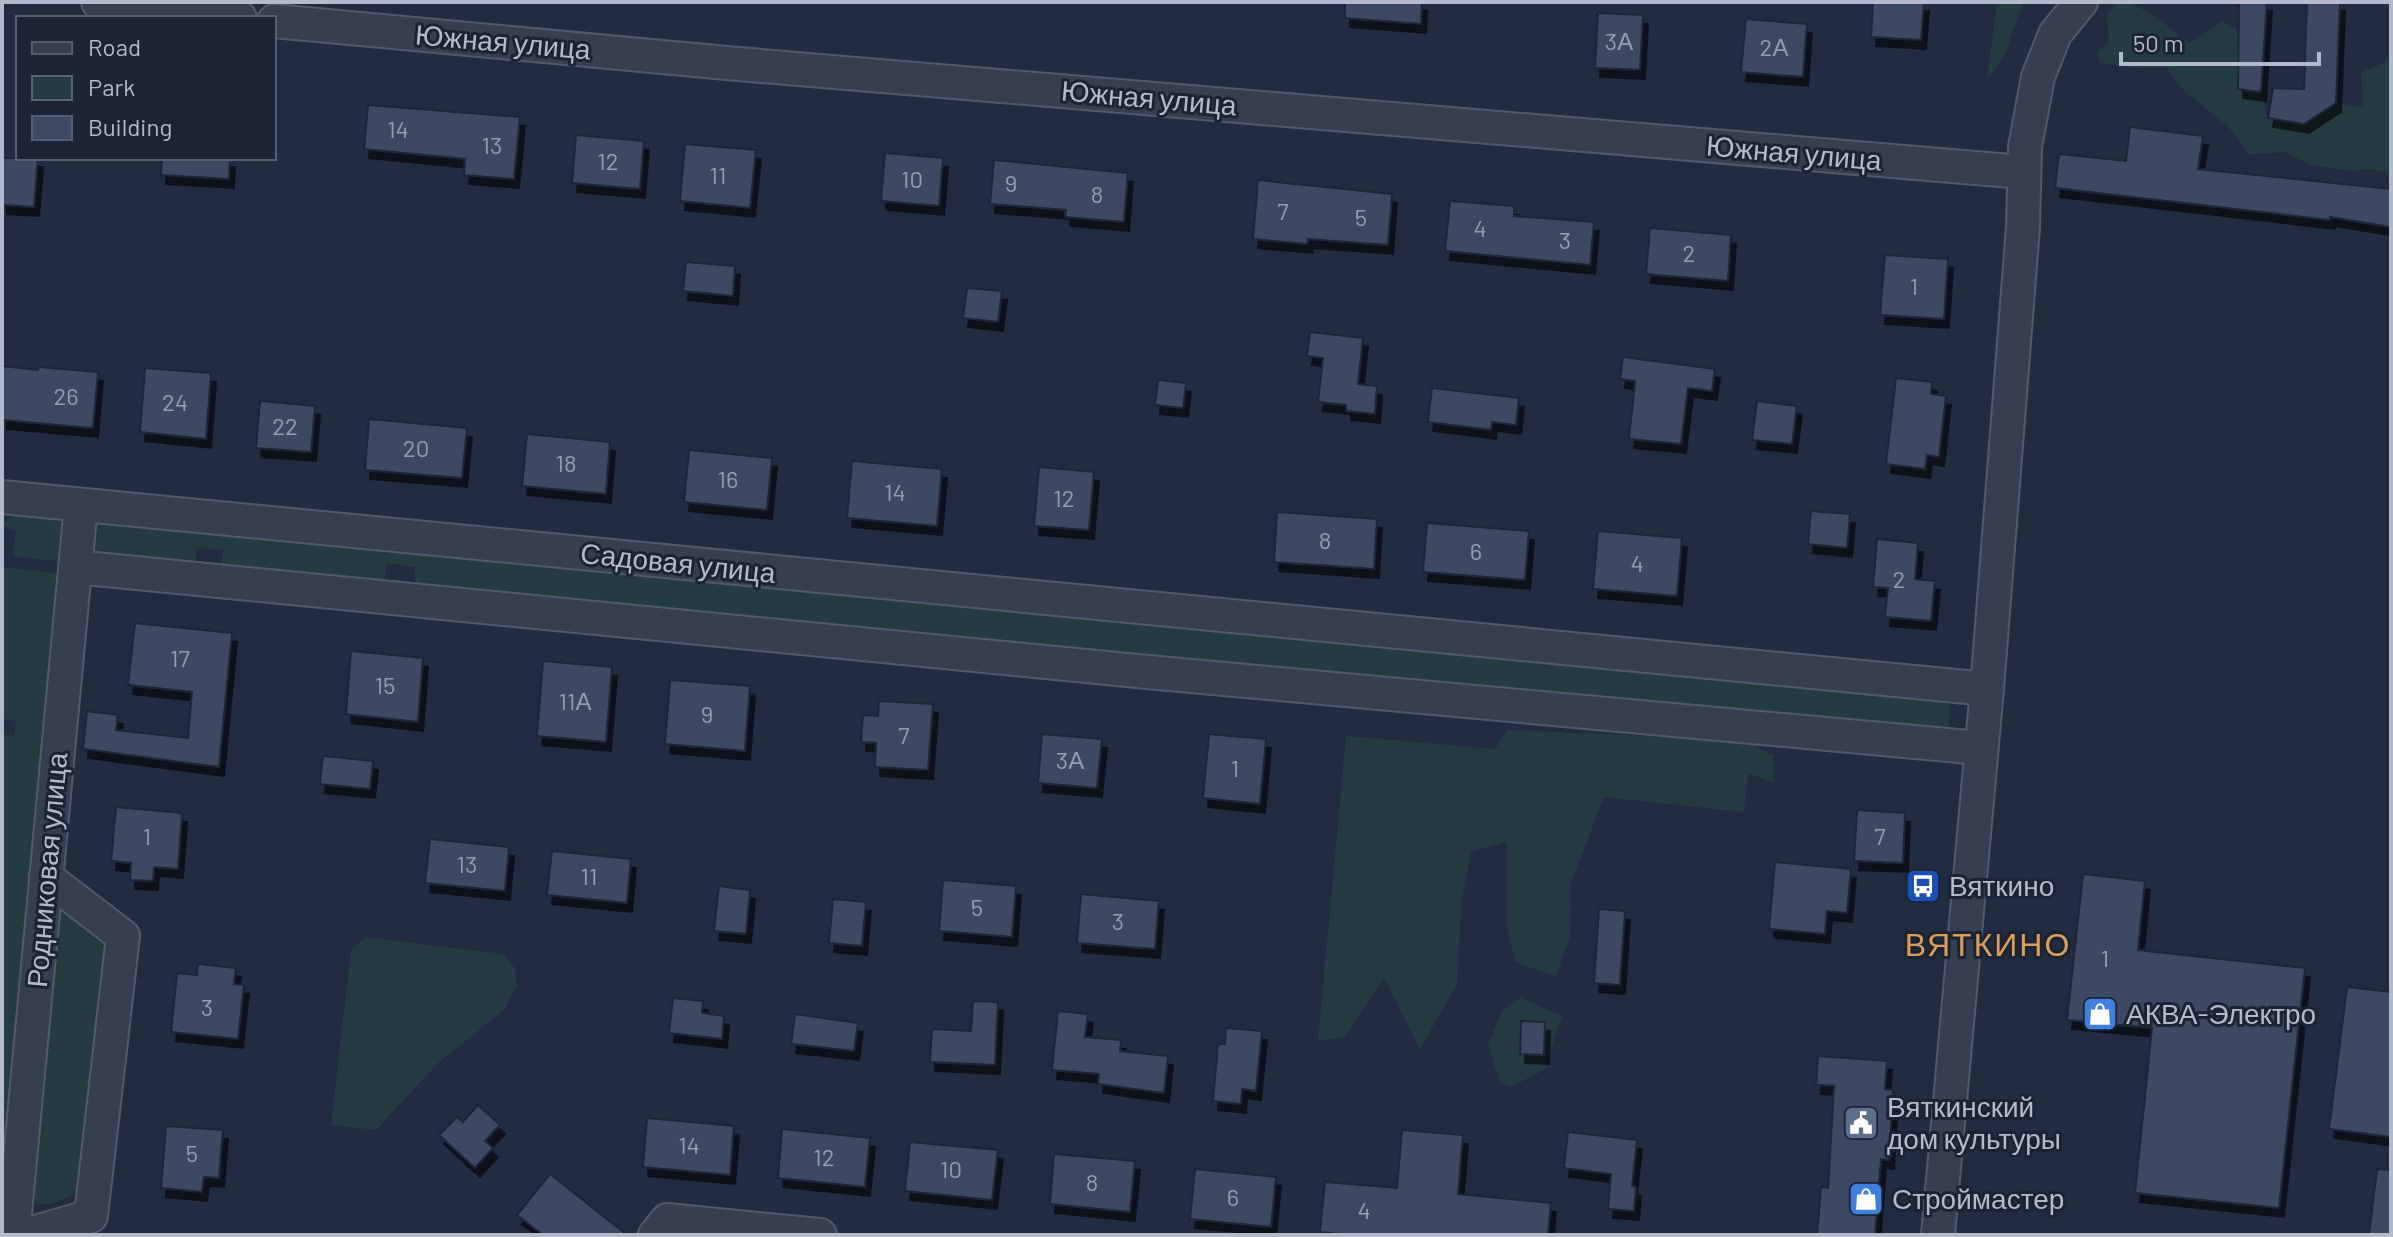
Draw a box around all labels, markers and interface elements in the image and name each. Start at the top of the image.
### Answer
legend [16,16,276,160]
street label: Южная улица [414,16,593,66]
scale bar [2121,16,2319,66]
house number: 3А [1605,26,1633,55]
text: 50 m [2133,28,2184,57]
text: Road [88,32,141,61]
house number: 2А [1760,32,1788,61]
text: Park [88,72,135,101]
street label: Южная улица [1060,72,1239,122]
text: Building [88,112,172,141]
house number: 14 [387,114,409,143]
street label: Южная улица [1705,127,1884,177]
house number: 13 [482,130,502,159]
house number: 12 [597,146,619,175]
house number: 11 [710,160,726,189]
house number: 10 [901,164,923,193]
house number: 9 [1005,168,1017,197]
house number: 8 [1091,179,1103,208]
house number: 7 [1277,196,1289,225]
house number: 5 [1355,202,1367,231]
house number: 4 [1473,213,1487,242]
house number: 3 [1559,225,1571,254]
house number: 2 [1683,238,1695,267]
house number: 1 [1910,271,1918,300]
house number: 26 [53,381,79,410]
house number: 24 [162,387,188,416]
house number: 22 [272,411,298,440]
house number: 20 [403,433,429,462]
house number: 18 [556,448,576,477]
house number: 16 [718,464,738,493]
house number: 14 [884,477,906,506]
house number: 12 [1053,483,1075,512]
house number: 8 [1319,525,1331,554]
street label: Садовая улица [579,535,778,589]
house number: 6 [1470,536,1482,565]
house number: 4 [1630,548,1644,577]
house number: 2 [1893,564,1905,593]
house number: 17 [170,643,190,672]
house number: 15 [375,670,395,699]
house number: 11А [559,686,591,715]
house number: 9 [701,699,713,728]
house number: 7 [898,720,910,749]
house number: 3А [1056,745,1084,774]
street label: Родниковая улица [19,751,73,989]
house number: 1 [1231,753,1239,782]
house number: 1 [143,821,151,850]
house number: 7 [1874,821,1886,850]
house number: 13 [457,849,477,878]
house number: 11 [581,861,597,890]
bus stop icon: Вяткино [1904,867,1942,905]
place label: Вяткино [1949,868,2054,902]
house number: 5 [971,892,983,921]
house number: 3 [1112,906,1124,935]
district label: ВЯТКИНО [1905,924,2071,962]
house number: 1 [2101,943,2109,972]
house number: 3 [201,992,213,1021]
shop icon: АКВА-Электро [2081,995,2119,1033]
place label: АКВА-Электро [2126,996,2316,1030]
place label: Вяткинский дом культуры [1887,1089,2061,1155]
public building icon: Вяткинский дом культуры [1842,1104,1880,1142]
house number: 14 [678,1130,700,1159]
house number: 5 [186,1138,198,1167]
house number: 12 [813,1142,835,1171]
house number: 10 [940,1154,962,1183]
house number: 8 [1086,1167,1098,1196]
shop icon: Строймастер [1847,1180,1885,1218]
place label: Строймастер [1892,1181,2064,1215]
house number: 6 [1227,1182,1239,1211]
house number: 4 [1357,1195,1371,1224]

